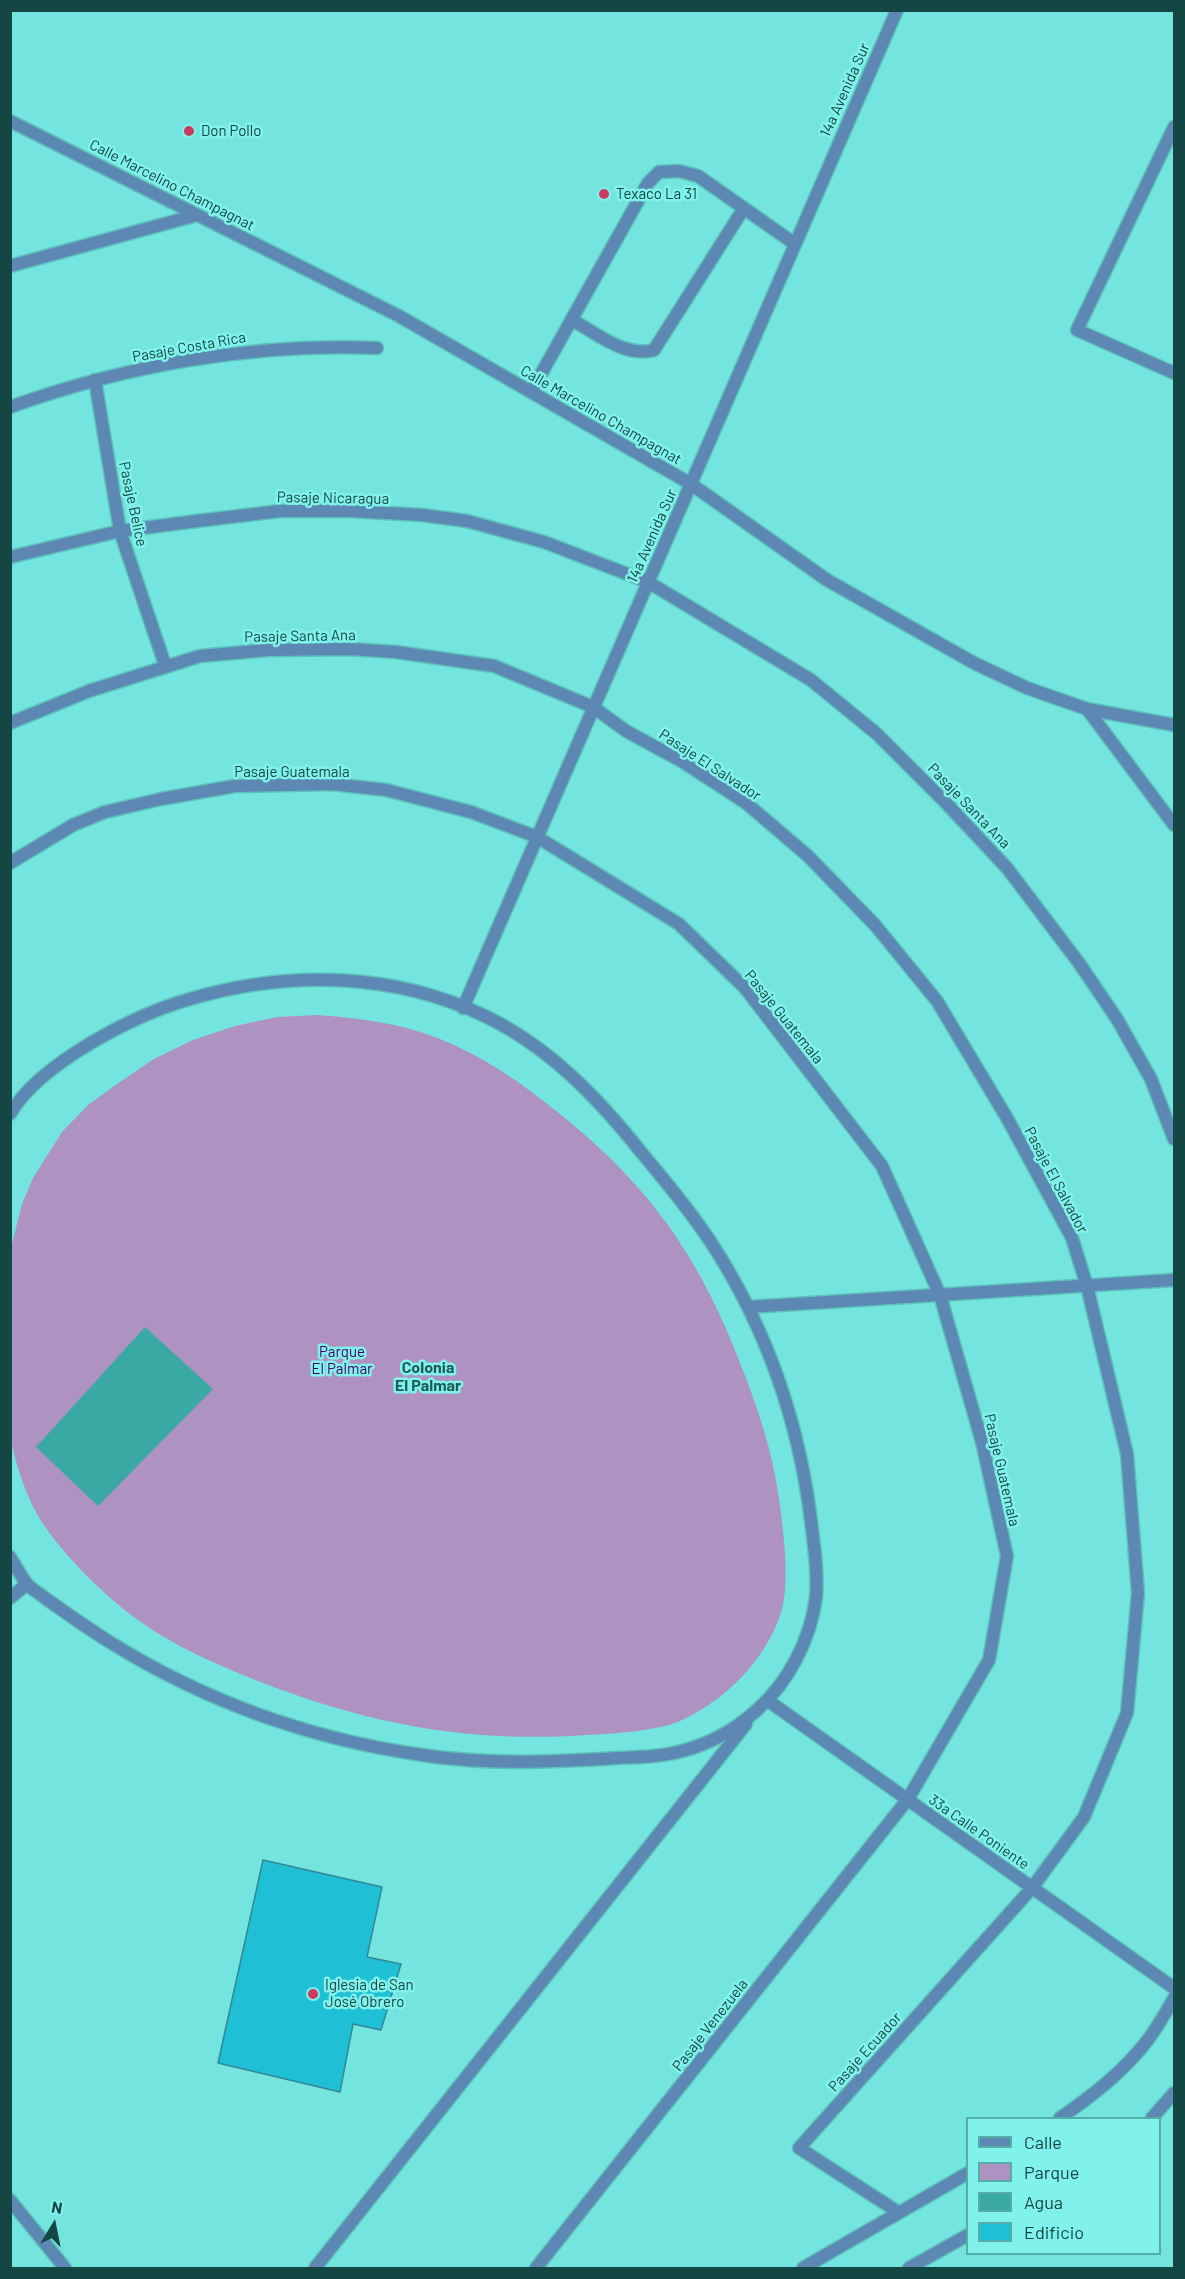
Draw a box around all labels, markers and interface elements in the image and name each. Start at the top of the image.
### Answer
street label: 14a Avenida Sur [816,40,874,140]
place label: Don Pollo [201,122,261,140]
marker: Don Pollo [182,124,196,138]
street label: Calle Marcelino Champagnat [86,135,258,235]
place label: Texaco La 31 [616,185,697,203]
marker: Texaco La 31 [597,187,611,201]
street label: Pasaje Costa Rica [131,328,247,366]
street label: Calle Marcelino Champagnat [517,361,685,469]
street label: Pasaje Belice [115,460,151,548]
street label: 14a Avenida Sur [623,486,681,586]
street label: Pasaje Nicaragua [277,488,389,508]
street label: Pasaje Santa Ana [244,626,356,646]
street label: Pasaje El Salvador [656,725,764,805]
street label: Pasaje Santa Ana [924,760,1014,852]
street label: Pasaje Guatemala [234,763,350,781]
street label: Pasaje Guatemala [741,967,827,1067]
street label: Pasaje El Salvador [1020,1124,1092,1236]
park label: Parque El Palmar [311,1343,373,1378]
district label: Colonia El Palmar [395,1358,461,1396]
street label: Pasaje Guatemala [980,1412,1024,1528]
street label: 33a Calle Poniente [925,1791,1033,1873]
street label: Pasaje Venezuela [668,1975,752,2075]
place label: Iglesia de San José Obrero [325,1976,414,2011]
marker: Iglesia de San José Obrero [306,1987,320,2001]
street label: Pasaje Ecuador [825,2009,905,2095]
legend [966,2117,1161,2255]
text: Calle [1024,2131,1062,2153]
text: Parque [1024,2161,1079,2183]
text: Agua [1024,2191,1063,2213]
north arrow [24,2195,84,2255]
text: N [50,2197,64,2217]
text: Edificio [1024,2221,1084,2243]

